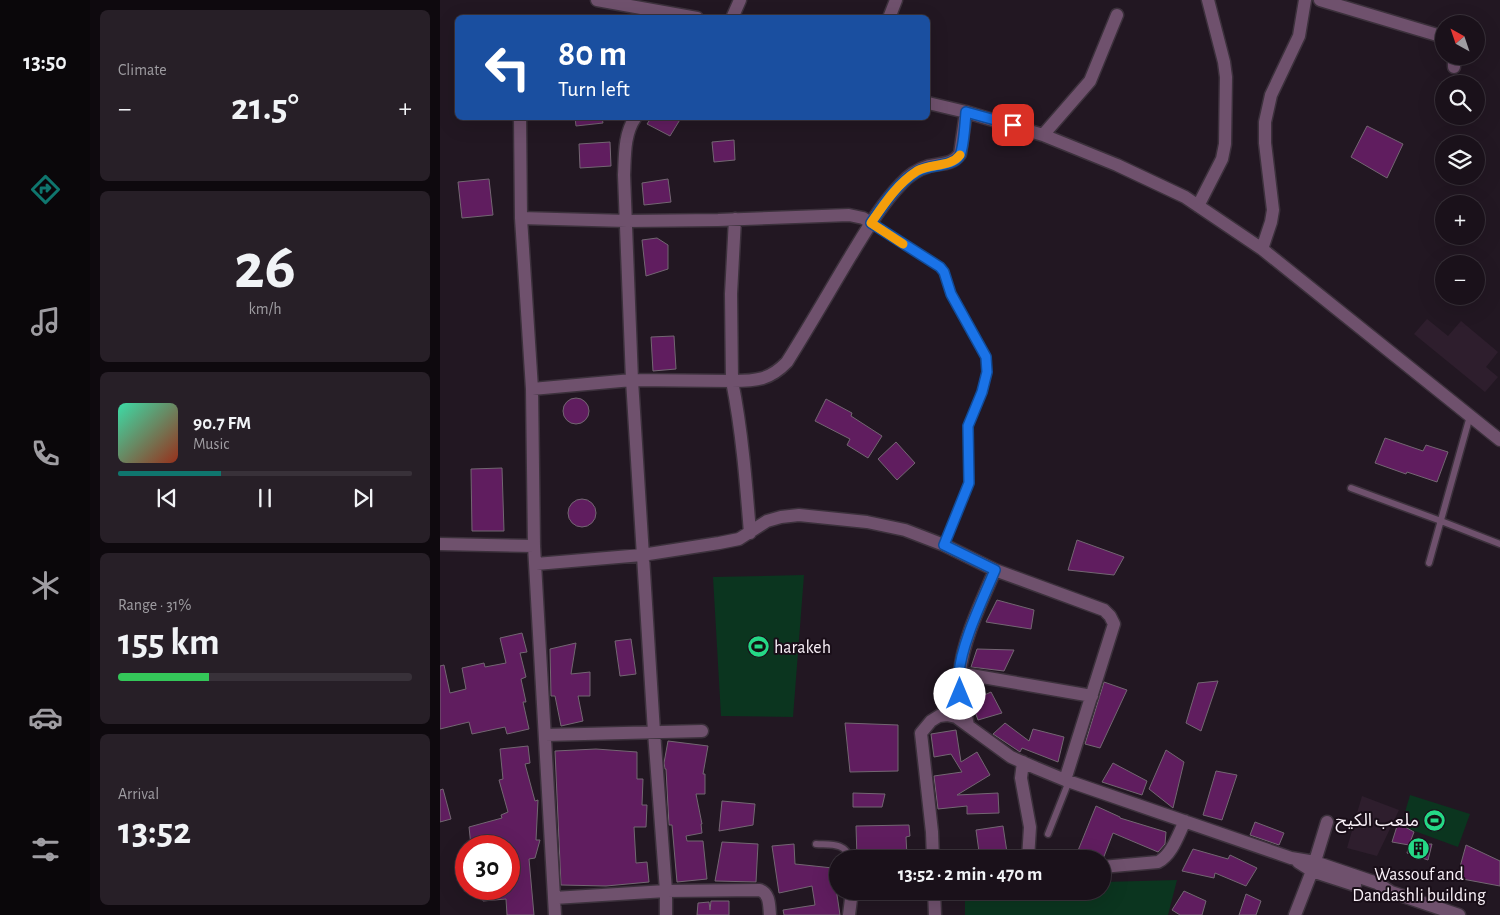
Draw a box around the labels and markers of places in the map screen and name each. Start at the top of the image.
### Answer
pin [992,104,1034,146]
sports icon: harakeh [746,635,770,659]
place label: harakeh [774,639,831,657]
sports icon: ملعب الكيح [1423,808,1447,832]
place label: ملعب الكيح [1336,812,1419,833]
building icon: Wassouf and Dandashli building [1407,837,1431,861]
place label: Wassouf and Dandashli building [1352,866,1486,905]

